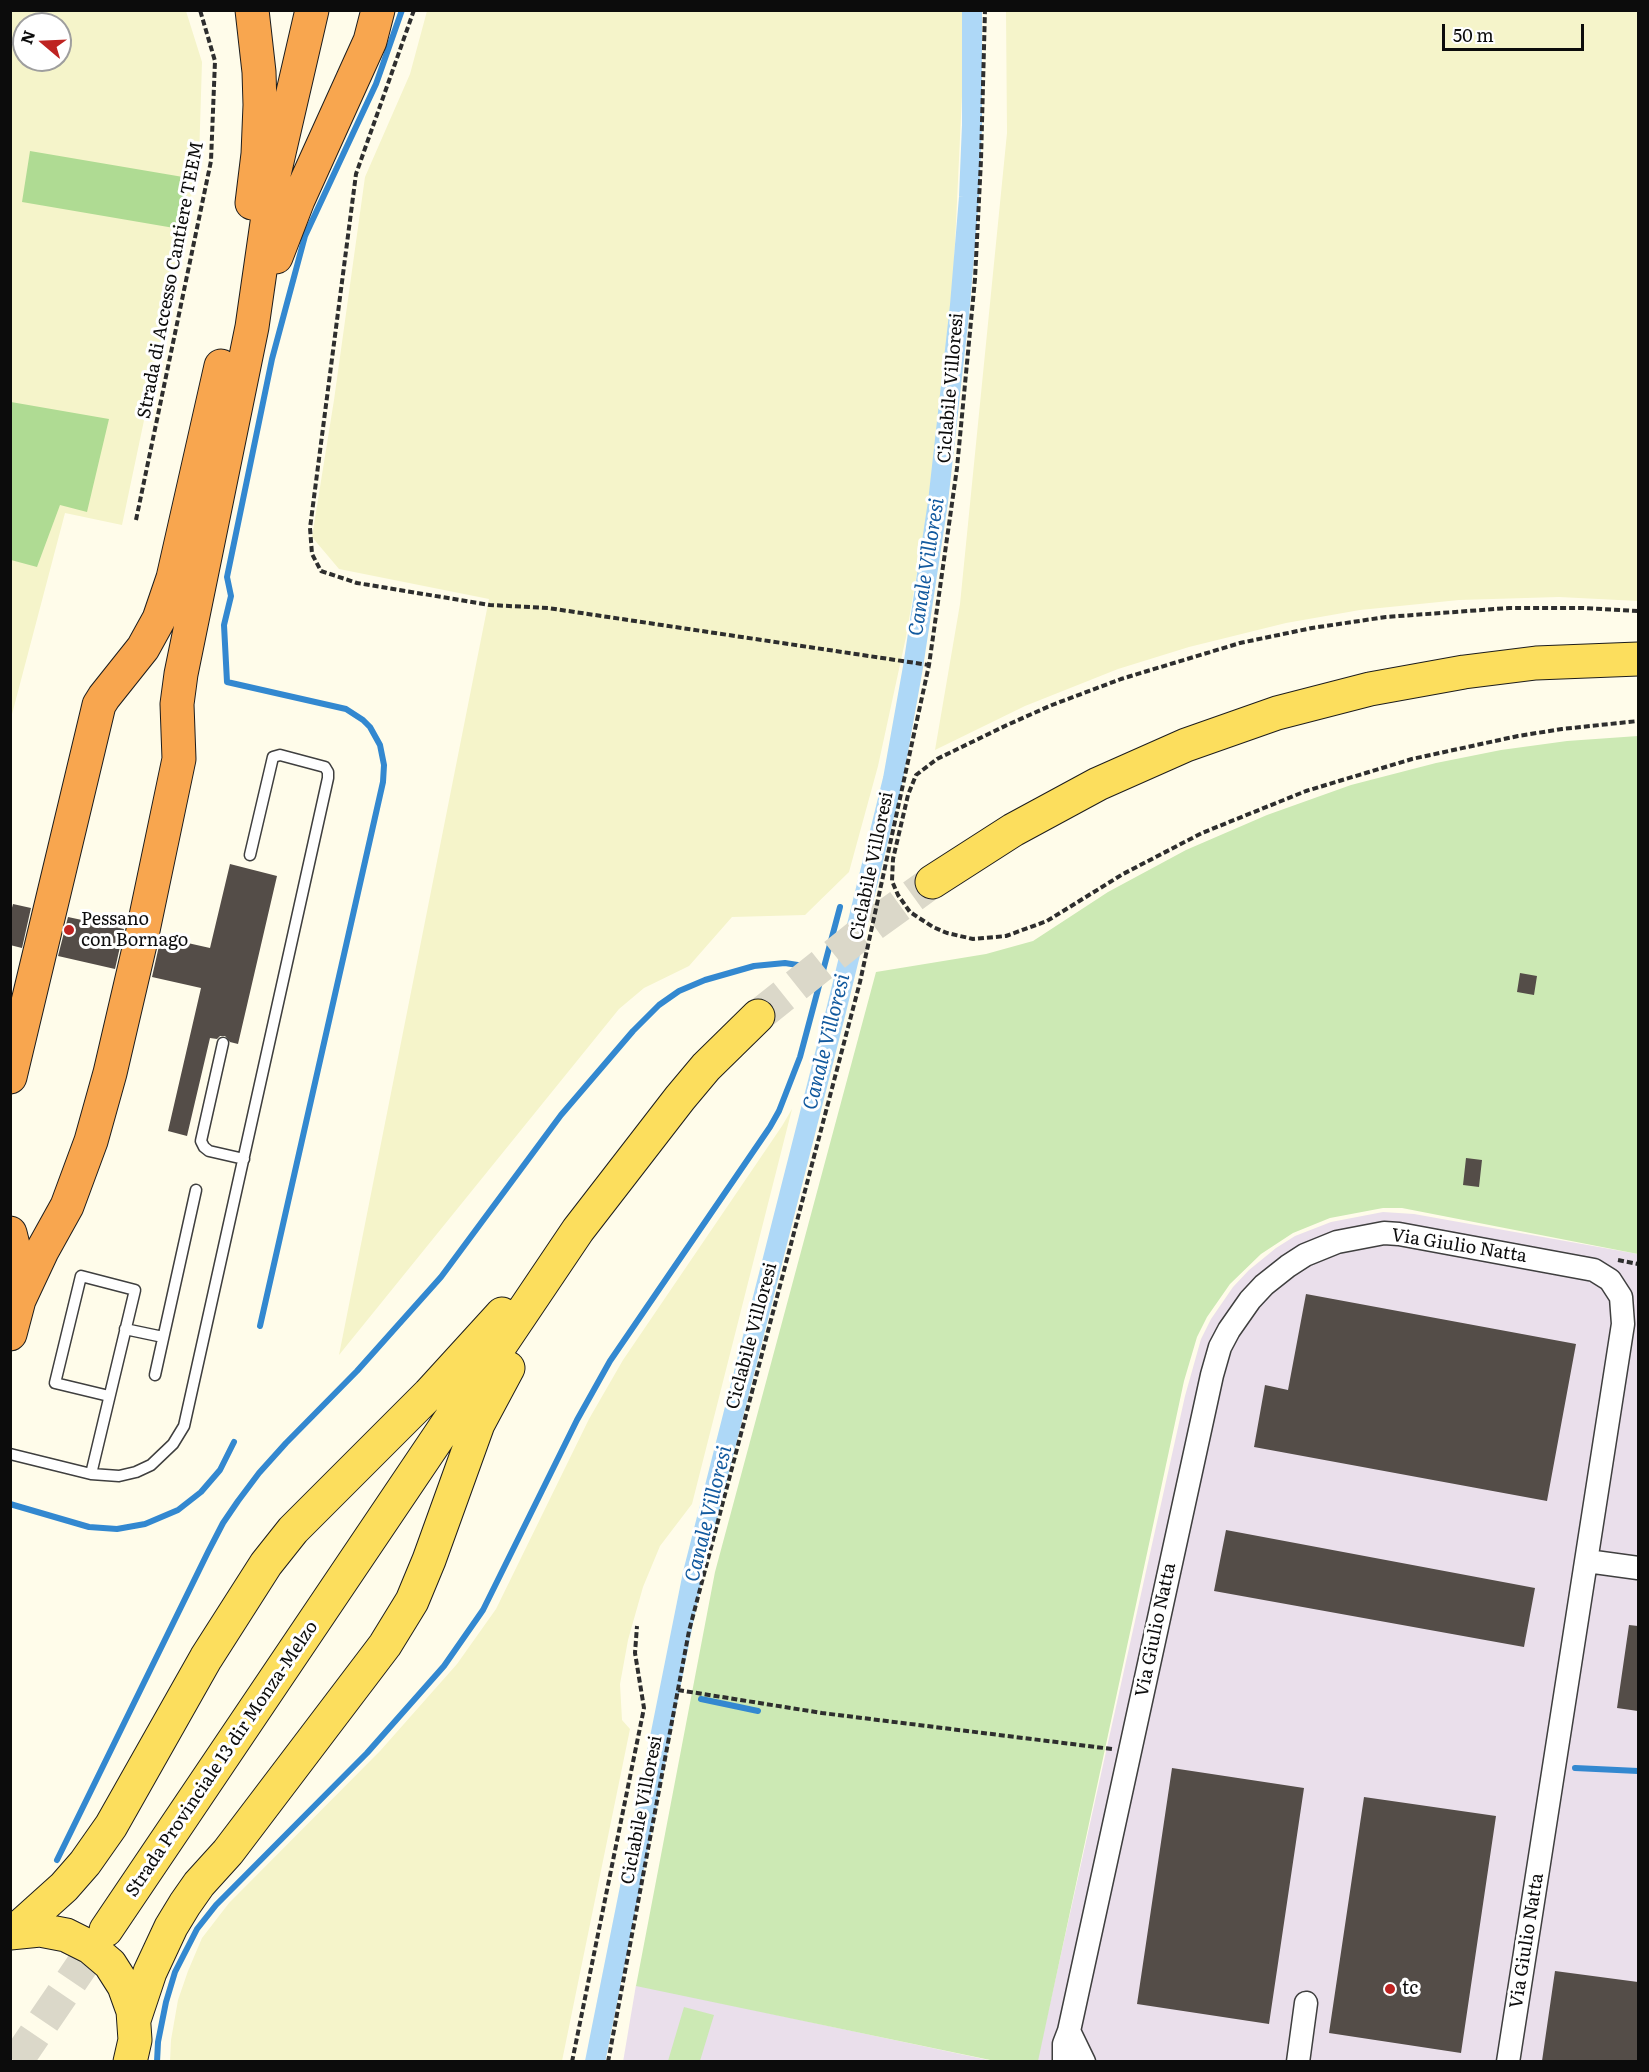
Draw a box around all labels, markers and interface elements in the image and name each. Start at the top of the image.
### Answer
north arrow [12,12,72,72]
scale bar [1445,12,1588,50]
text: 50 m [1453,21,1494,48]
text: N [13,27,40,47]
street label: Strada di Accesso Cantiere TEEM [133,139,209,421]
street label: Ciclabile Villoresi [934,312,968,464]
water label: Canale Villoresi [904,496,950,638]
street label: Ciclabile Villoresi [846,790,898,942]
place label: Pessano con Bornago [81,909,188,952]
marker: Pessano con Bornago [62,923,76,937]
water label: Canale Villoresi [798,971,856,1113]
street label: Via Giulio Natta [1390,1225,1528,1267]
street label: Ciclabile Villoresi [722,1260,782,1412]
water label: Canale Villoresi [680,1443,738,1585]
street label: Via Giulio Natta [1131,1561,1181,1699]
street label: Strada Provinciale 13 dir Monza-Melzo [121,1617,323,1901]
street label: Ciclabile Villoresi [617,1734,667,1886]
street label: Via Giulio Natta [1506,1872,1548,2010]
place label: tc [1402,1978,1418,2000]
marker: tc [1383,1982,1397,1996]

